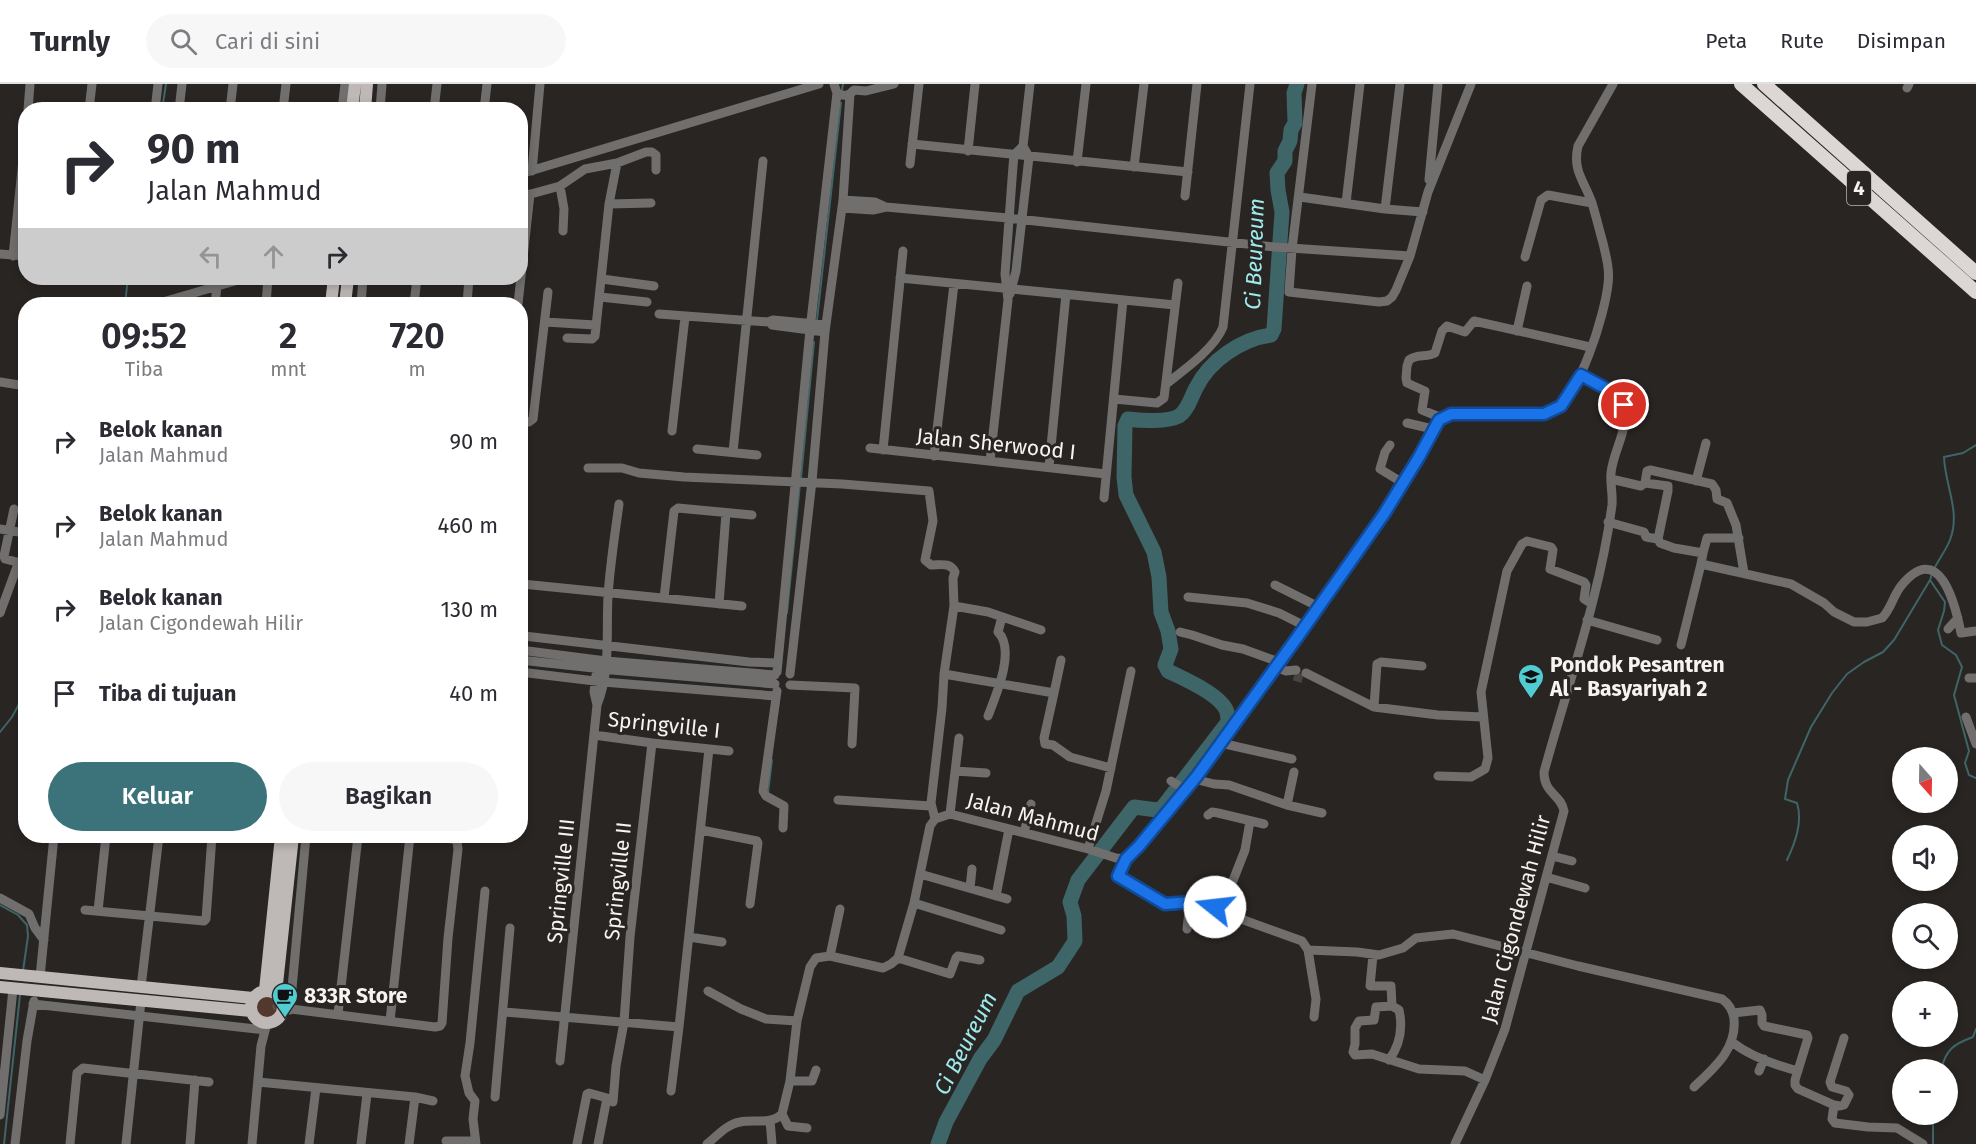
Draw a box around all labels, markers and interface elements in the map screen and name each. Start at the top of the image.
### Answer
search box [146,14,566,68]
text: Turnly [30,25,110,58]
icon: search [167,25,200,58]
text: Cari di sini [215,28,320,55]
text: Peta [1705,28,1747,54]
text: Rute [1780,28,1824,54]
text: Disimpan [1857,28,1946,54]
text: 90 m [147,124,241,174]
icon: right [48,126,126,204]
road number: 4 [1847,171,1871,205]
text: Jalan Mahmud [147,175,322,207]
water label: Ci Beureum [1239,198,1270,310]
icon: left [194,240,227,273]
icon: ahead [257,240,290,273]
icon: right [320,240,353,273]
text: 09:52 [101,314,187,358]
text: 2 [279,314,298,358]
text: 720 [389,314,445,358]
text: Tiba [125,357,163,381]
text: mnt [270,357,306,381]
text: m [409,357,426,381]
pin [1598,379,1649,430]
icon: arrive [1607,388,1640,421]
text: Belok kanan [99,416,223,443]
street label: Jalan Sherwood I [915,423,1077,465]
icon: right [48,425,81,458]
text: 90 m [449,428,498,455]
text: Jalan Mahmud [99,443,228,467]
text: Belok kanan [99,500,223,527]
icon: right [48,509,81,542]
text: 460 m [438,512,498,539]
text: Jalan Mahmud [99,527,228,551]
text: Belok kanan [99,584,223,611]
icon: right [48,593,81,626]
text: 130 m [441,596,498,623]
text: Jalan Cigondewah Hilir [99,611,303,635]
place label: Pondok Pesantren Al - Basyariyah 2 [1549,652,1725,702]
school or university icon: Pondok Pesantren Al - Basyariyah 2 [1516,662,1546,700]
icon: arrive [48,677,81,710]
text: Tiba di tujuan [99,680,236,707]
text: 40 m [449,680,498,707]
street label: Springville I [607,706,721,744]
north arrow [1892,747,1958,813]
map controls [1892,747,1958,1125]
button: Keluar [48,762,267,831]
button: Bagikan [279,762,498,831]
street label: Jalan Mahmud [964,787,1102,847]
street label: Jalan Cigondewah Hilir [1476,812,1556,1026]
street label: Springville III [542,817,580,945]
street label: Springville II [599,820,637,942]
button: sound [1892,825,1958,891]
position arrow [1183,875,1247,939]
button: search [1892,903,1958,969]
cafe icon: 833R Store [270,981,300,1019]
button: + [1892,981,1958,1047]
place label: 833R Store [304,983,408,1009]
water label: Ci Beureum [928,987,1003,1099]
button: − [1892,1059,1958,1125]

